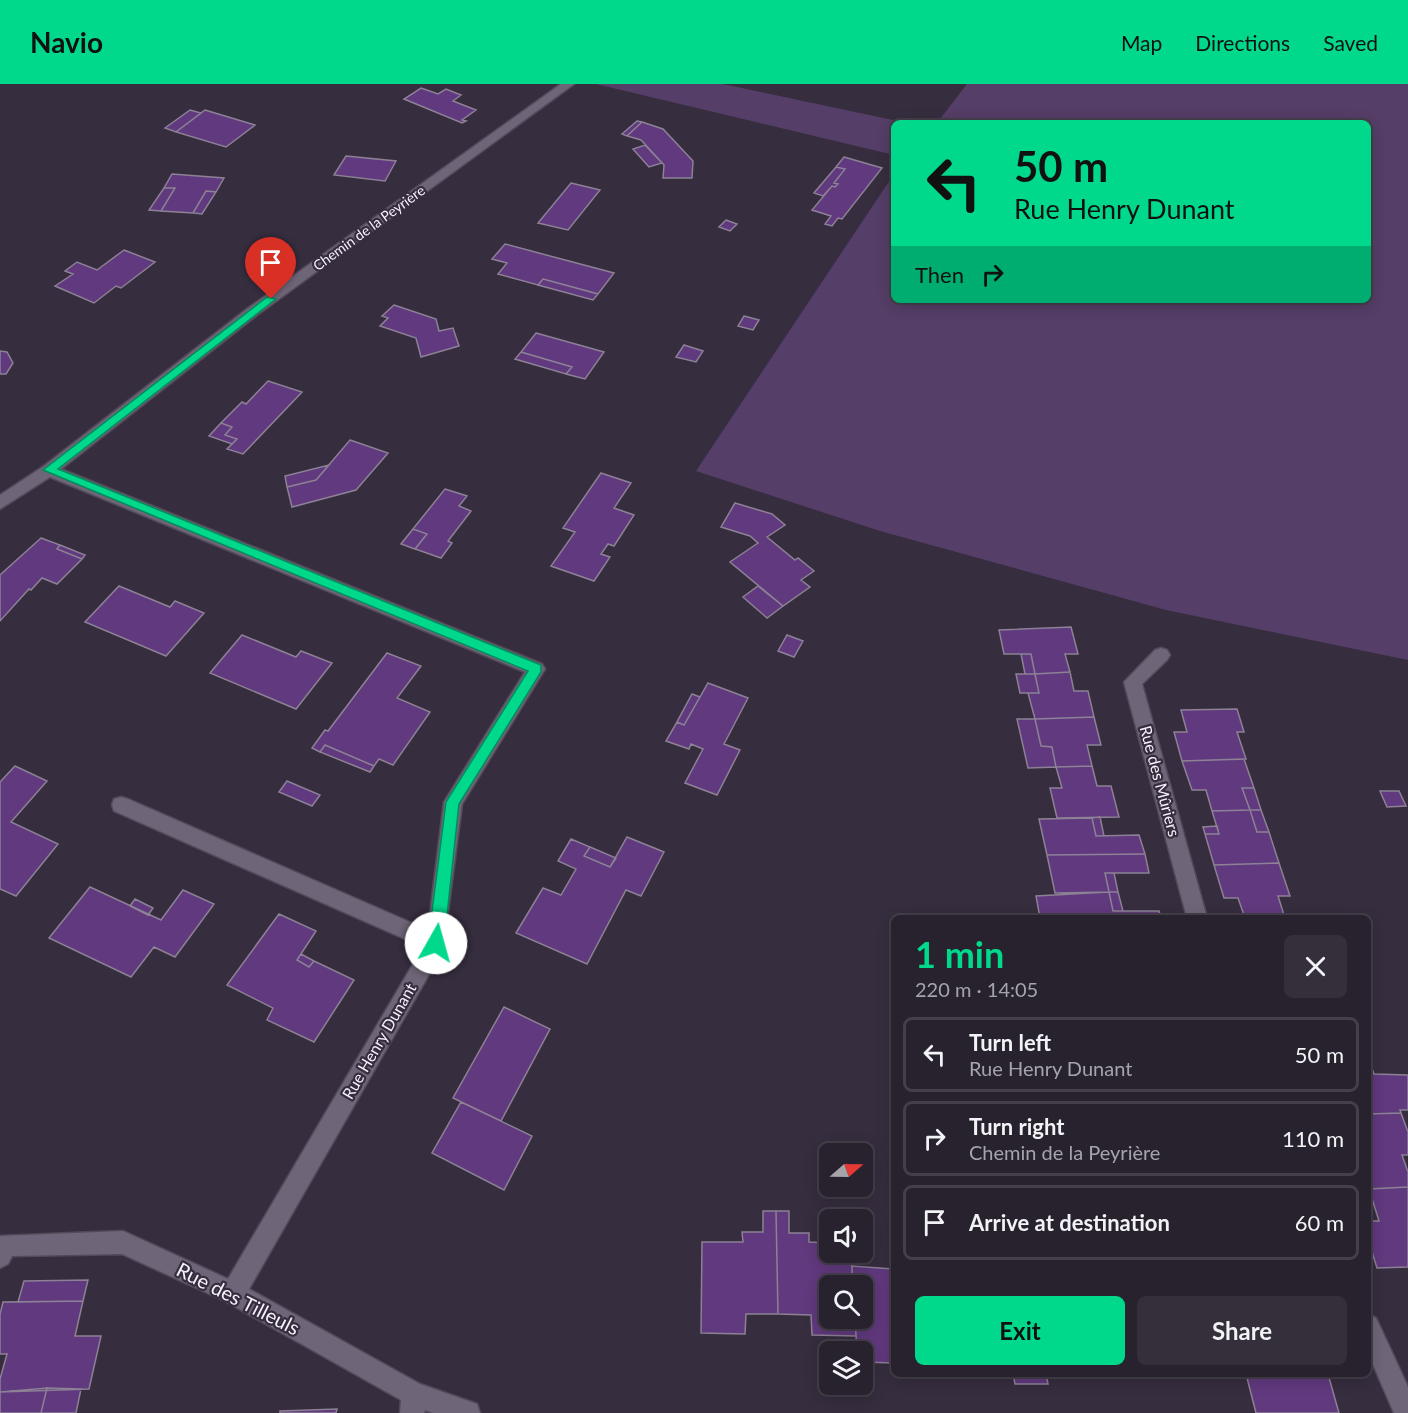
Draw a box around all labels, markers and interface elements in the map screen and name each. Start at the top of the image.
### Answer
text: Navio [30,25,103,59]
text: Map [1121,30,1162,55]
text: Directions [1195,30,1290,55]
text: Saved [1323,30,1378,55]
text: 50 m [1014,141,1108,191]
icon: left [915,144,993,222]
street label: Chemin de la Peyrière [309,181,428,274]
text: Rue Henry Dunant [1014,192,1235,225]
pin [245,237,296,299]
icon: arrive [254,246,287,279]
icon: right [976,258,1009,291]
text: Then [915,261,964,288]
street label: Rue des Mûriers [1137,723,1184,838]
position arrow [404,911,468,975]
text: 1 min [915,932,1004,976]
button: close [1284,935,1347,998]
text: 220 m · 14:05 [915,977,1038,1001]
street label: Rue Henry Dunant [338,979,420,1102]
text: Turn left [969,1029,1051,1056]
icon: left [918,1038,951,1071]
text: 50 m [1295,1041,1344,1068]
text: Rue Henry Dunant [969,1056,1132,1080]
text: Turn right [969,1113,1064,1140]
icon: right [918,1122,951,1155]
text: 110 m [1282,1125,1344,1152]
text: Chemin de la Peyrière [969,1140,1160,1164]
north arrow [819,1143,873,1197]
map controls [819,1143,873,1395]
icon: arrive [918,1206,951,1239]
button: sound [819,1209,873,1263]
text: Arrive at destination [969,1209,1170,1236]
text: 60 m [1295,1209,1344,1236]
street label: Rue des Tilleuls [173,1257,304,1339]
button: search [819,1275,873,1329]
button: Exit [915,1296,1125,1365]
button: Share [1137,1296,1347,1365]
button: layers [819,1341,873,1395]

